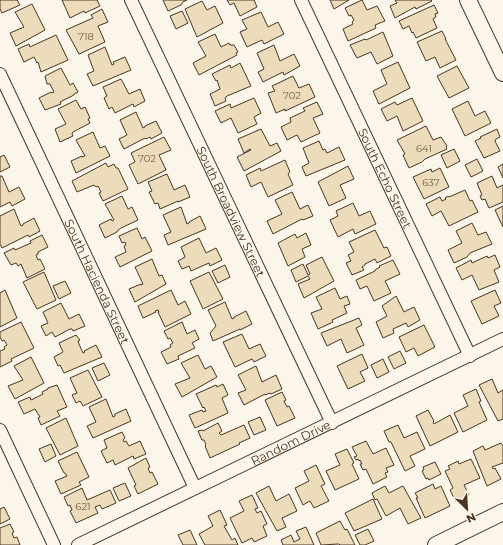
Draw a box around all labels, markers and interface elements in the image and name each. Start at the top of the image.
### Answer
house number: 718 [78,30,94,43]
house number: 702 [283,89,301,102]
street label: South Echo Street [355,126,416,230]
house number: 641 [416,142,432,155]
street label: South Broadview Street [194,144,269,279]
house number: 702 [138,152,156,165]
house number: 637 [422,176,440,189]
street label: South Hacienda Street [62,216,133,346]
street label: Random Drive [248,416,333,468]
north arrow [447,489,487,529]
house number: 621 [75,500,91,513]
text: N [464,510,478,526]

